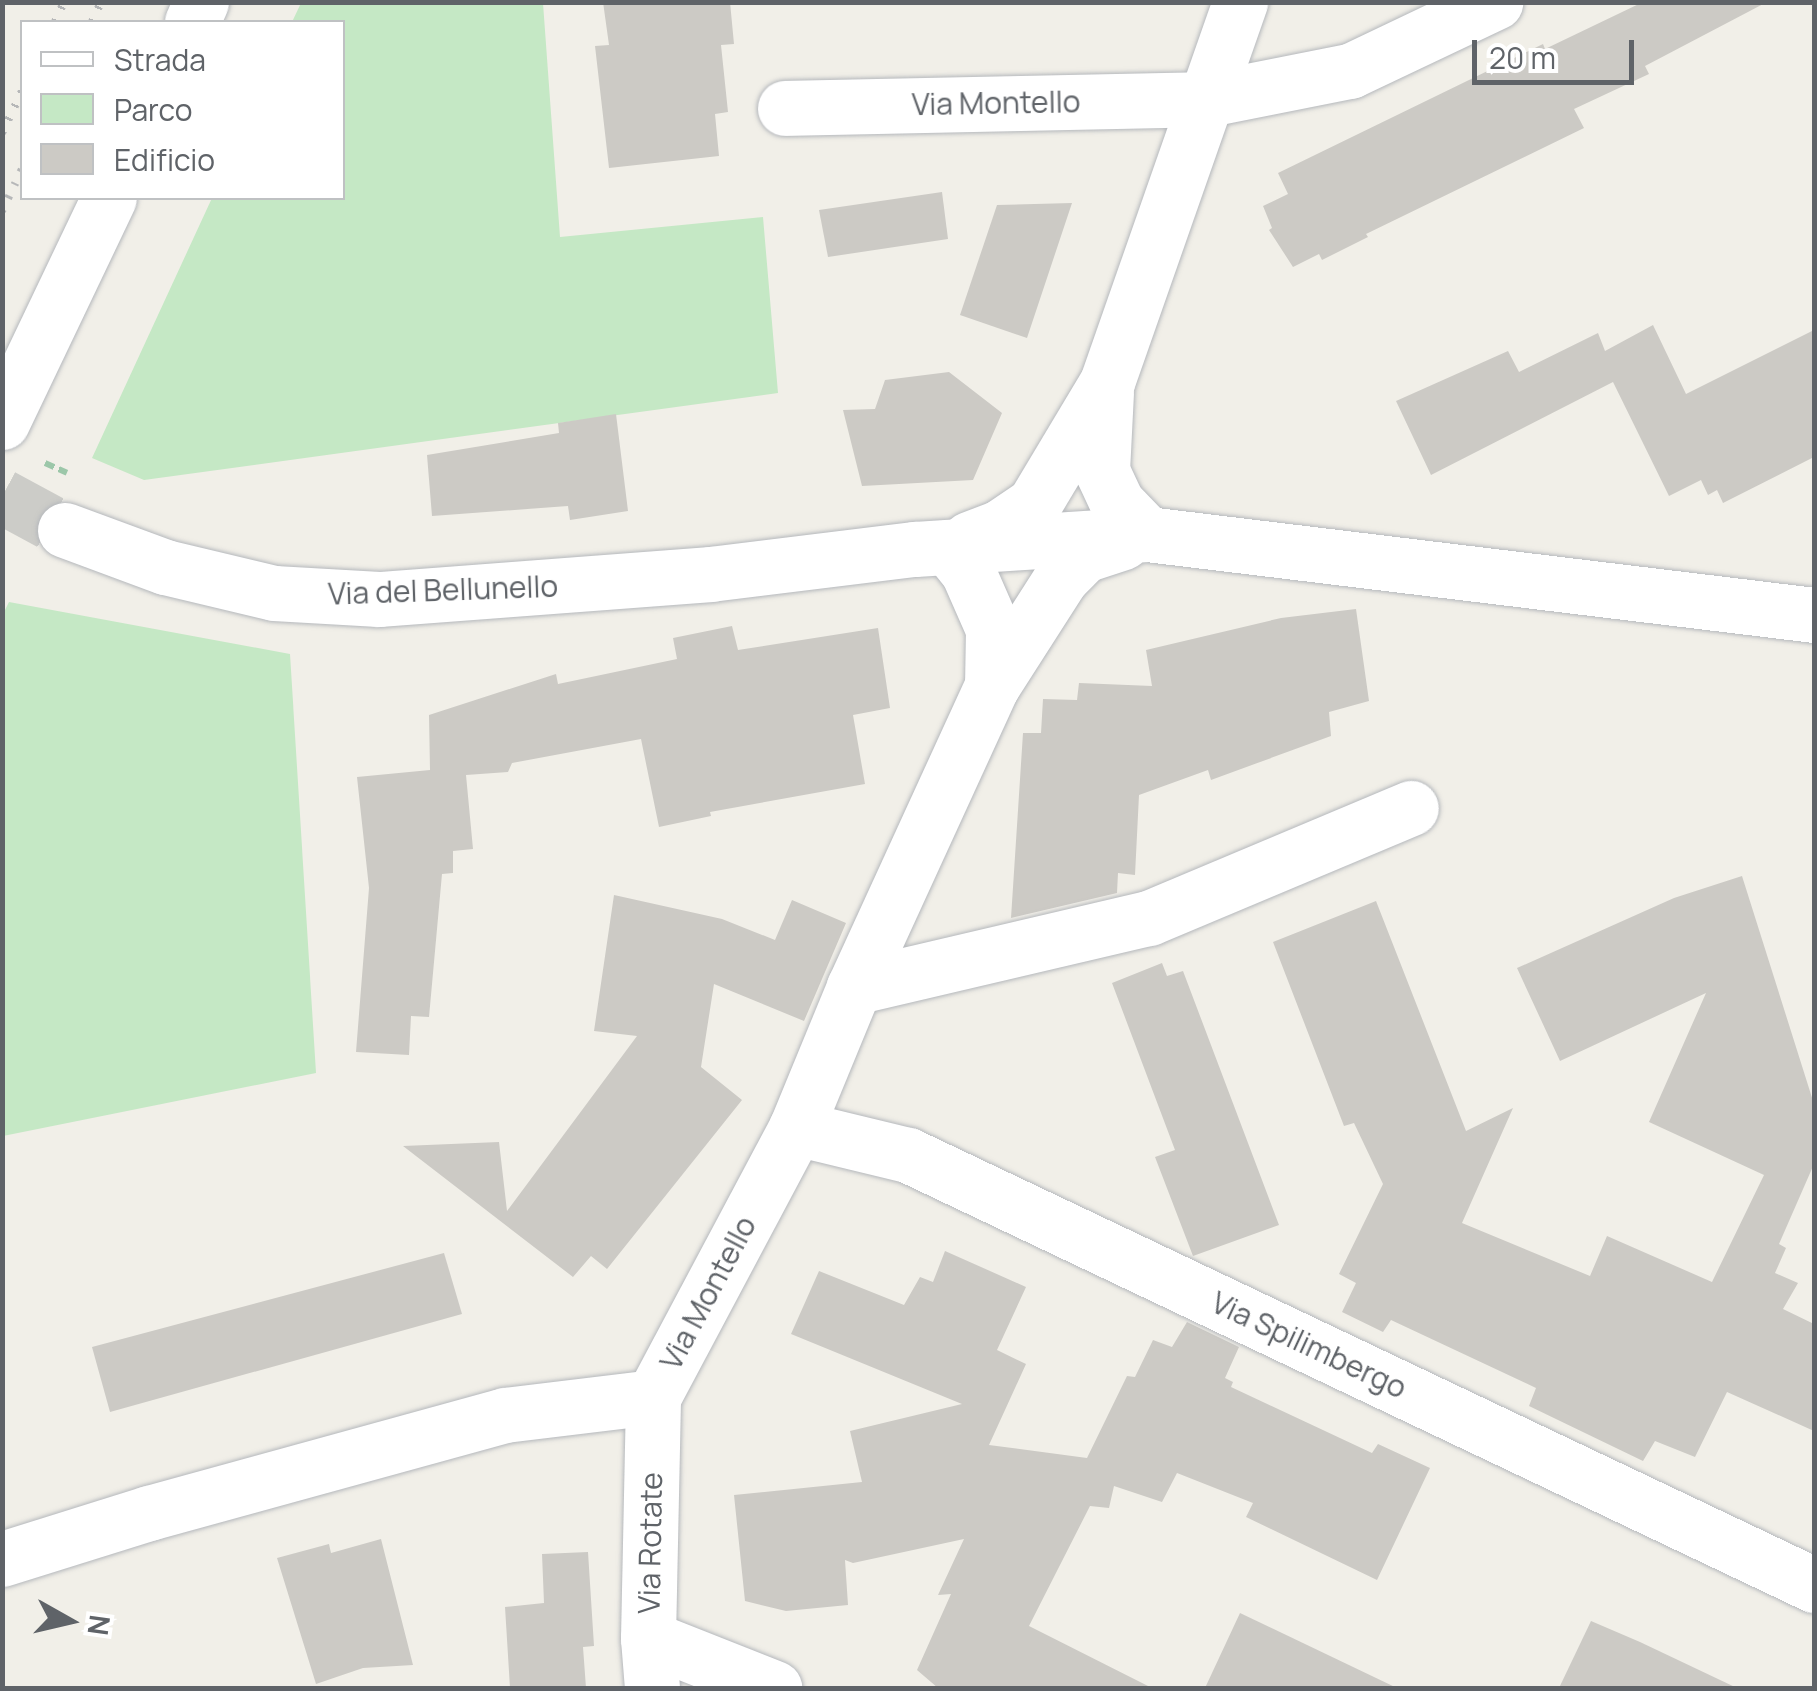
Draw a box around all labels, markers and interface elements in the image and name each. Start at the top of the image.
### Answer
legend [20,20,345,200]
scale bar [1477,20,1640,82]
text: 20 m [1489,37,1556,78]
text: Strada [114,39,206,80]
street label: Via Montello [911,84,1081,122]
text: Parco [114,89,193,130]
text: Edificio [114,139,215,180]
street label: Via del Bellunello [327,568,559,612]
street label: Via Montello [653,1210,763,1376]
street label: Via Spilimbergo [1206,1284,1412,1406]
street label: Via Rotate [631,1472,669,1614]
north arrow [20,1571,120,1671]
text: N [79,1613,120,1638]

